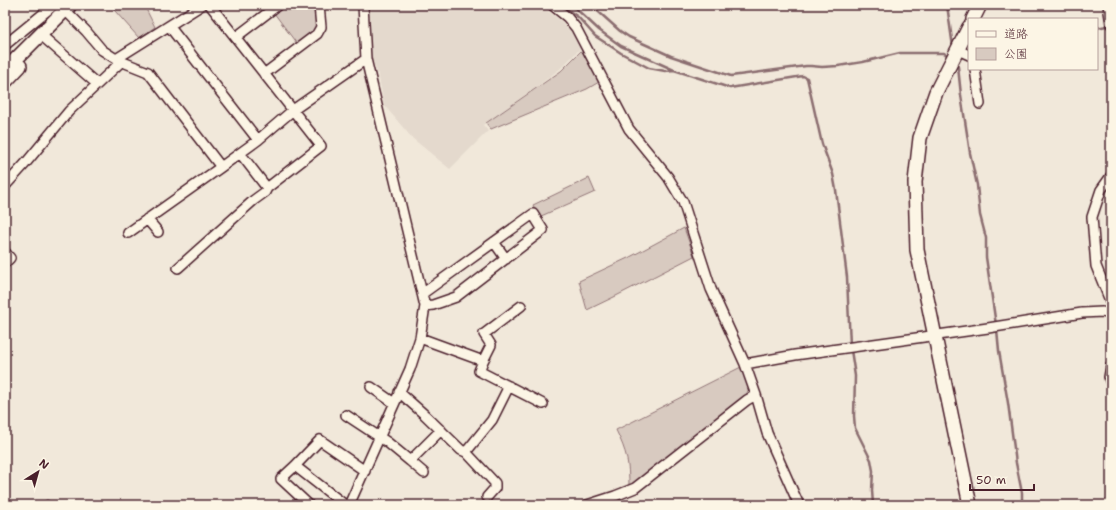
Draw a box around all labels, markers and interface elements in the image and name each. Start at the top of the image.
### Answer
legend [968,18,1098,70]
text: 道路 [1004,26,1028,42]
text: 公園 [1004,46,1028,62]
north arrow [18,452,58,492]
text: N [36,456,52,473]
scale bar [970,466,1034,492]
text: 50 m [976,472,1006,488]

